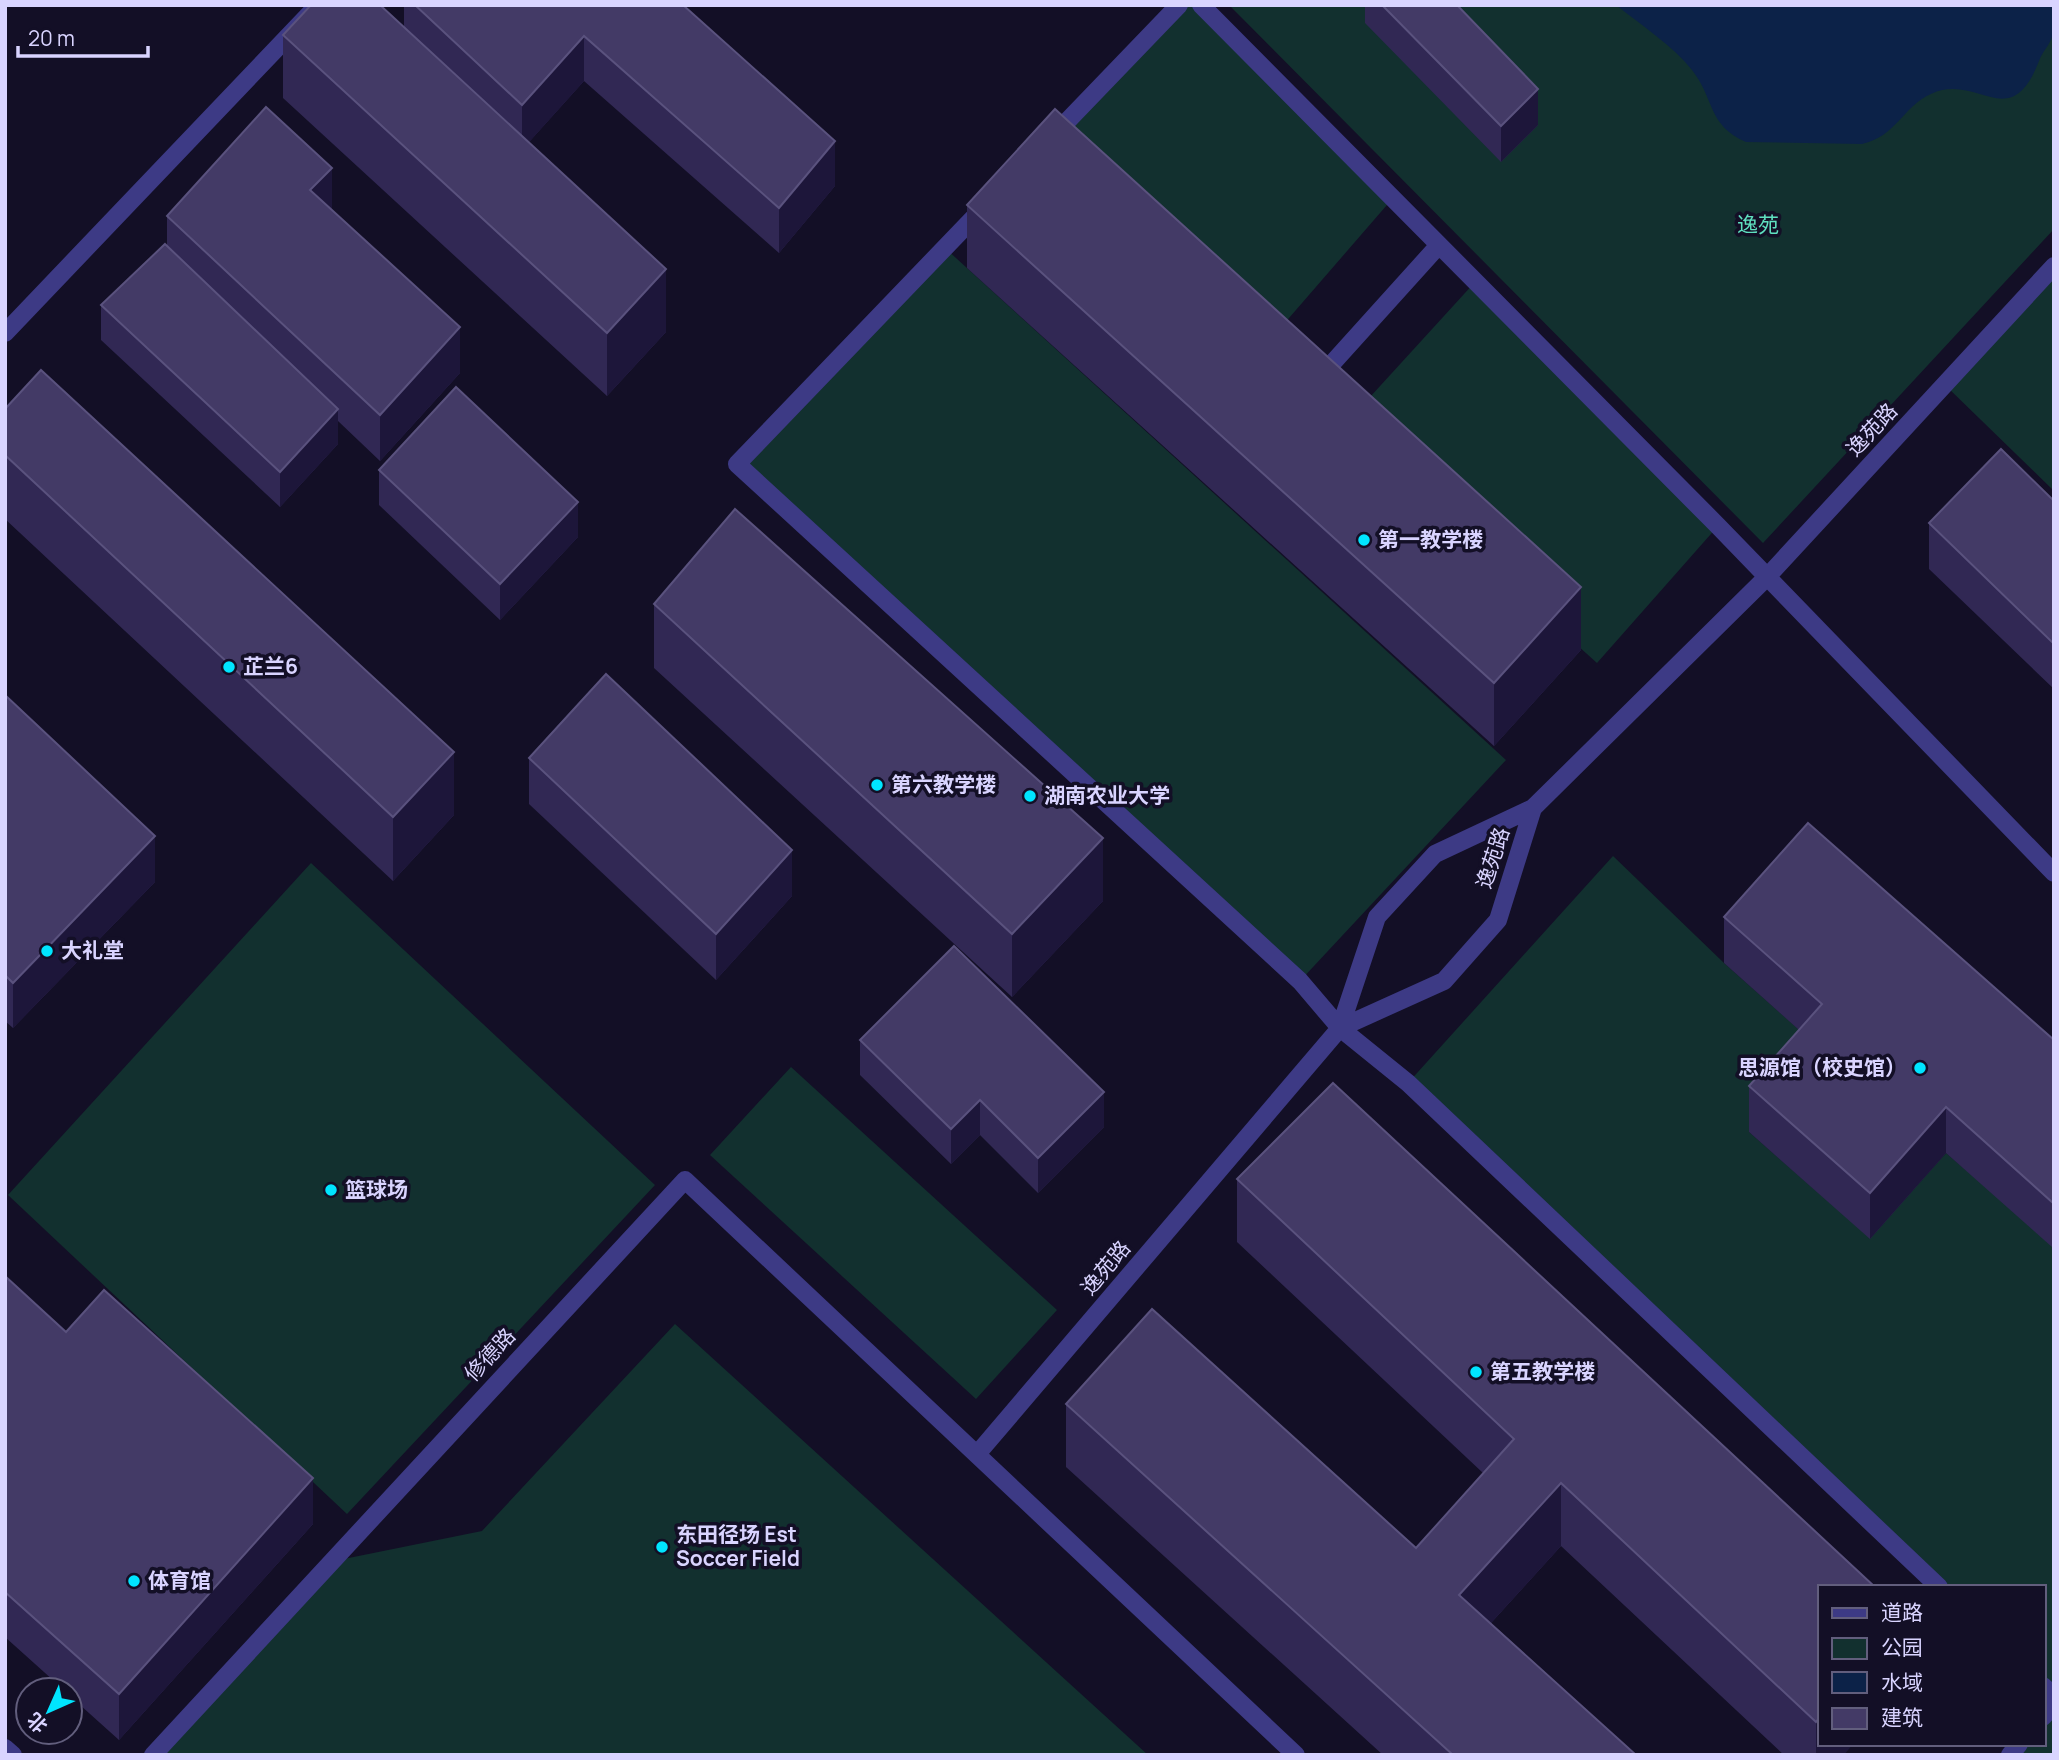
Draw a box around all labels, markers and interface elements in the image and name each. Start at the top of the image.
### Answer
scale bar [18,14,147,58]
text: 20 m [28,24,75,52]
park label: 逸苑 [1737,210,1779,238]
street label: 逸苑路 [1840,397,1903,462]
place label: 第一教学楼 [1378,525,1483,553]
marker: 第一教学楼 [1356,532,1372,548]
place label: 芷兰6 [243,652,298,680]
marker: 芷兰6 [221,659,237,675]
place label: 第六教学楼 [891,770,996,798]
marker: 第六教学楼 [869,777,885,793]
place label: 湖南农业大学 [1044,781,1170,809]
marker: 湖南农业大学 [1022,788,1038,804]
street label: 逸苑路 [1469,823,1515,892]
place label: 大礼堂 [61,936,124,964]
marker: 大礼堂 [39,943,55,959]
place label: 思源馆（校史馆） [1738,1053,1906,1081]
marker: 思源馆（校史馆） [1912,1060,1928,1076]
place label: 篮球场 [345,1175,408,1203]
marker: 篮球场 [323,1182,339,1198]
street label: 逸苑路 [1074,1234,1136,1300]
street label: 修德路 [458,1322,521,1387]
place label: 第五教学楼 [1490,1357,1595,1385]
marker: 第五教学楼 [1468,1364,1484,1380]
place label: 东田径场 Est Soccer Field [676,1520,800,1572]
marker: 东田径场 Est Soccer Field [654,1539,670,1555]
place label: 体育馆 [148,1566,211,1594]
marker: 体育馆 [126,1573,142,1589]
legend [1818,1585,2045,1746]
text: 道路 [1881,1598,1923,1626]
text: 公园 [1881,1633,1923,1661]
text: 水域 [1881,1668,1923,1696]
north arrow [14,1676,84,1746]
text: 建筑 [1881,1703,1923,1731]
text: 北 [21,1707,53,1739]

